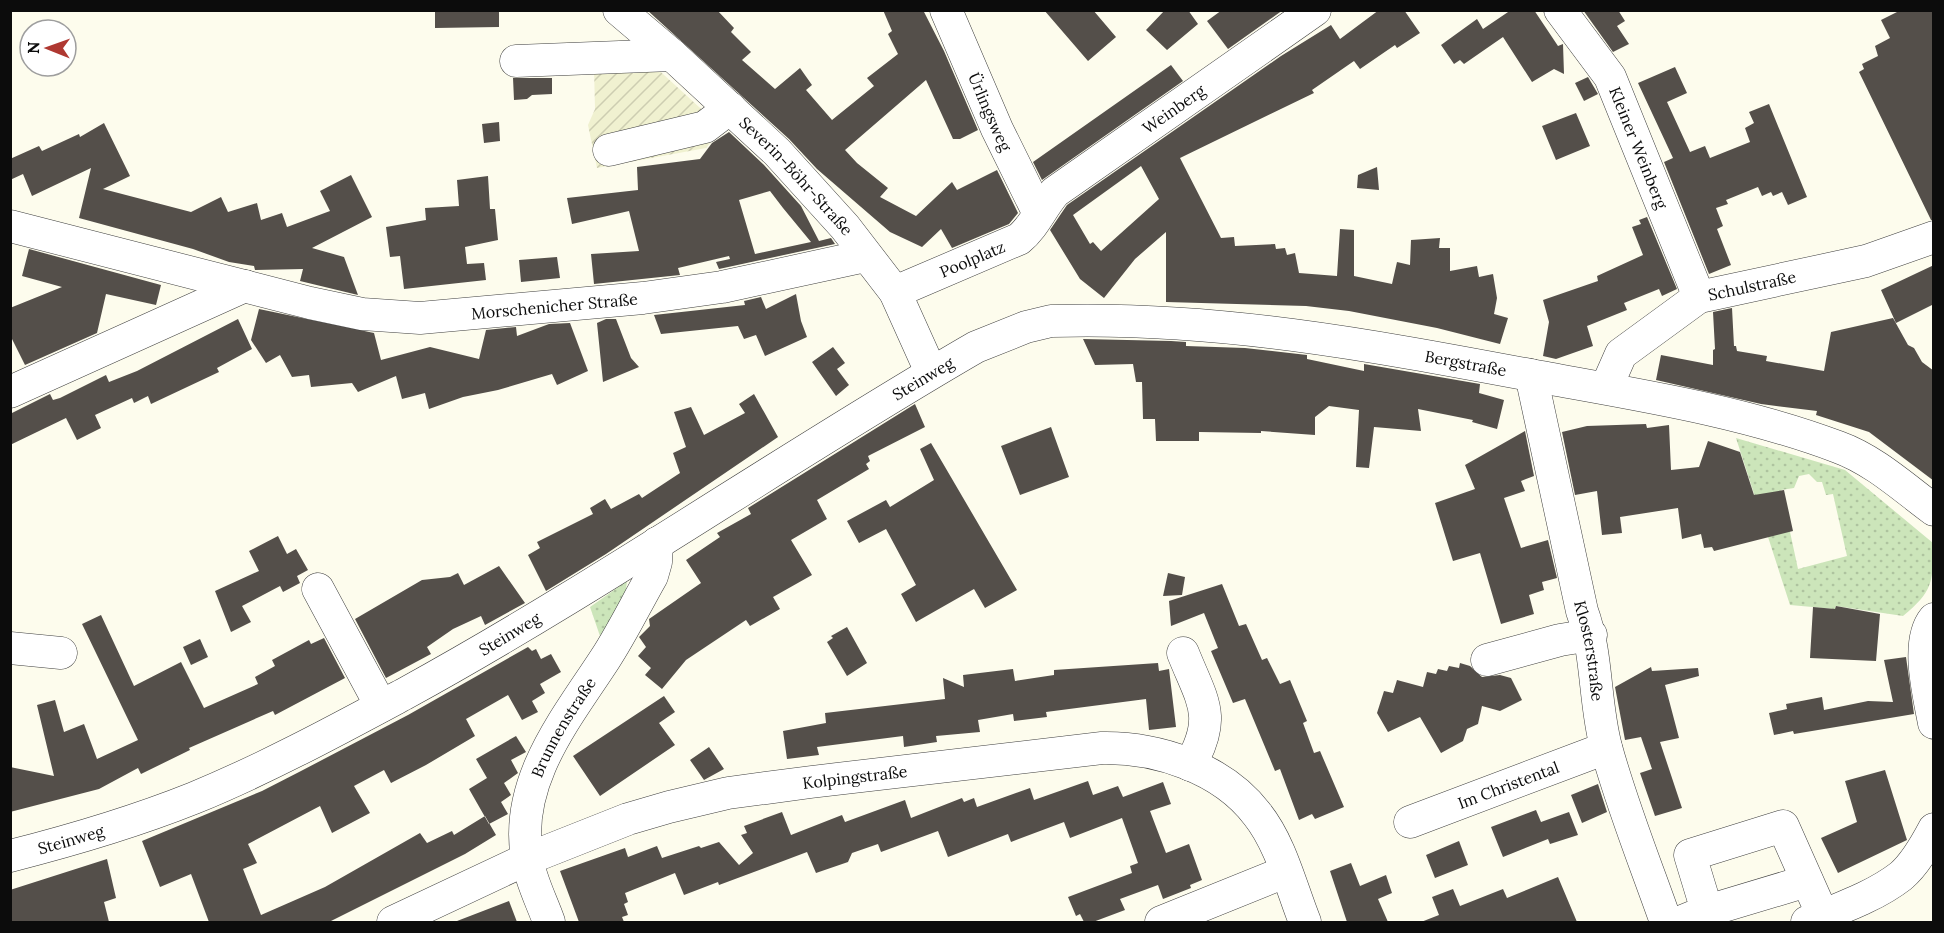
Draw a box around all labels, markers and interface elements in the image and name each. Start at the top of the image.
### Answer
north arrow [18,18,78,78]
text: N [23,41,43,54]
street label: Ürlingsweg [964,70,1017,156]
street label: Weinberg [1138,80,1210,138]
street label: Kleiner Weinberg [1605,84,1673,213]
street label: Severin-Böhr-Straße [735,112,858,239]
street label: Poolplatz [937,236,1008,282]
street label: Schulstraße [1706,266,1798,305]
street label: Morschenicher Straße [470,288,639,323]
street label: Bergstraße [1423,346,1509,380]
street label: Steinweg [889,352,958,404]
street label: Klosterstraße [1570,599,1608,702]
street label: Steinweg [475,607,545,660]
street label: Brunnenstraße [527,673,600,780]
street label: Im Christental [1455,757,1562,813]
street label: Kolpingstraße [801,761,909,793]
street label: Steinweg [35,820,107,858]

